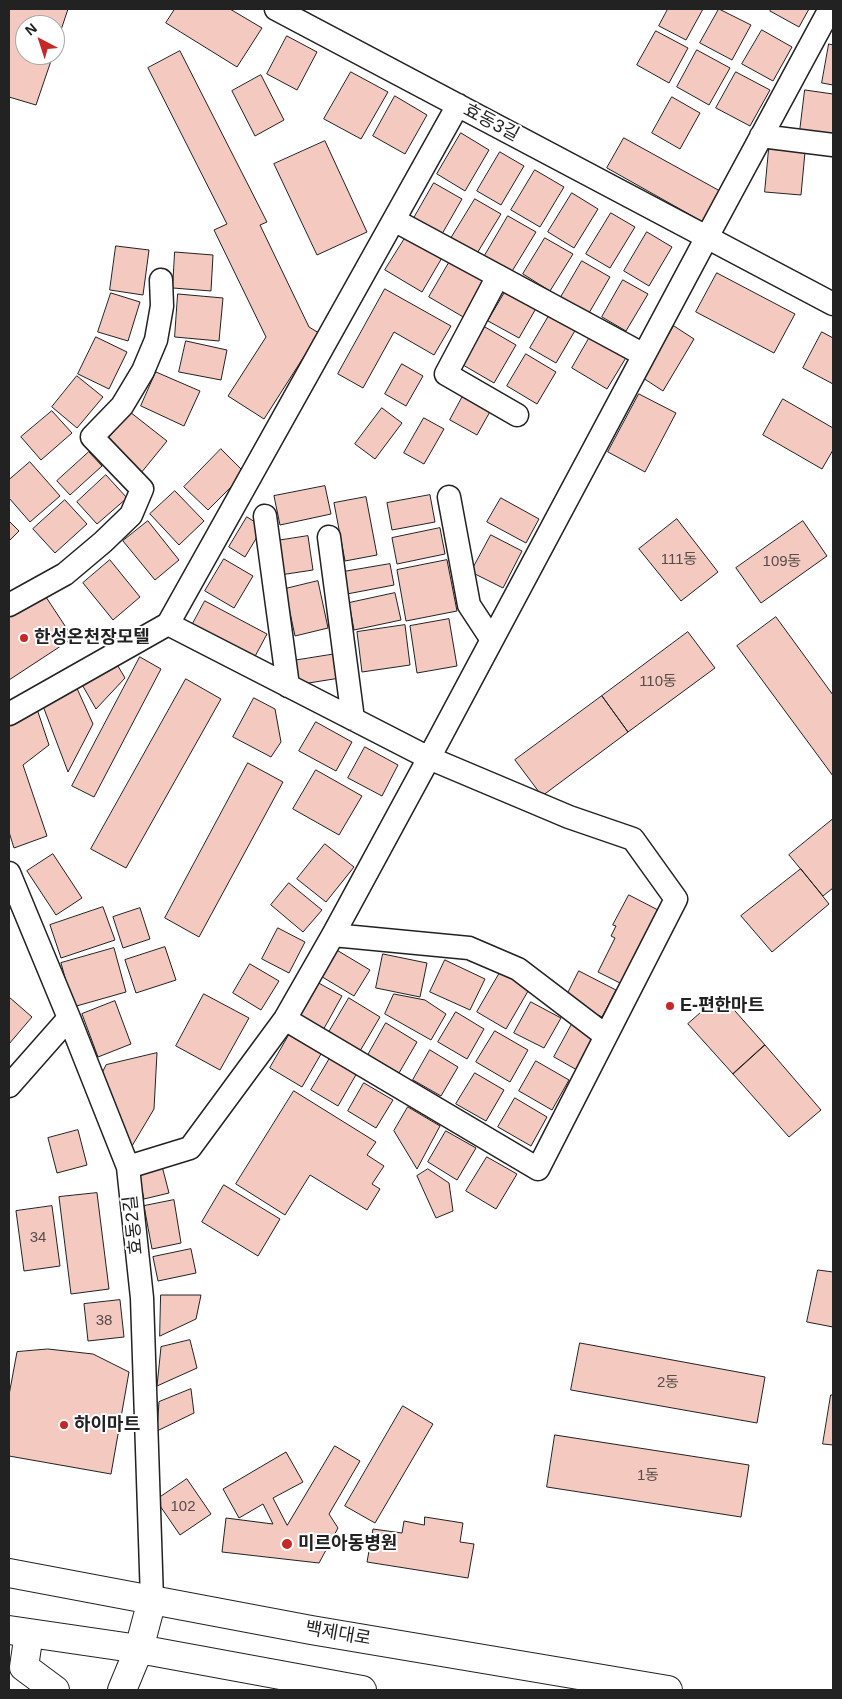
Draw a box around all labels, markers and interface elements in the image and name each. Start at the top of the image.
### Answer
north arrow [15,15,65,65]
text: N [22,20,40,39]
street label: 효동3길 [460,99,522,147]
house number: 111동 [661,551,697,569]
house number: 109동 [763,553,801,571]
place label: 한성온천장모텔 [34,627,150,649]
marker: 한성온천장모텔 [18,632,30,644]
house number: 110동 [639,673,677,691]
place label: E-편한마트 [680,995,764,1017]
marker: E-편한마트 [664,1000,676,1012]
street label: 효동2길 [120,1194,148,1256]
house number: 34 [30,1229,46,1247]
house number: 38 [96,1312,112,1330]
house number: 2동 [657,1374,679,1392]
place label: 하이마트 [74,1414,140,1436]
marker: 하이마트 [58,1419,70,1431]
house number: 1동 [637,1467,659,1485]
house number: 102 [170,1498,196,1516]
place label: 미르아동병원 [298,1533,397,1555]
marker: 미르아동병원 [280,1537,294,1551]
street label: 백제대로 [304,1618,372,1650]

